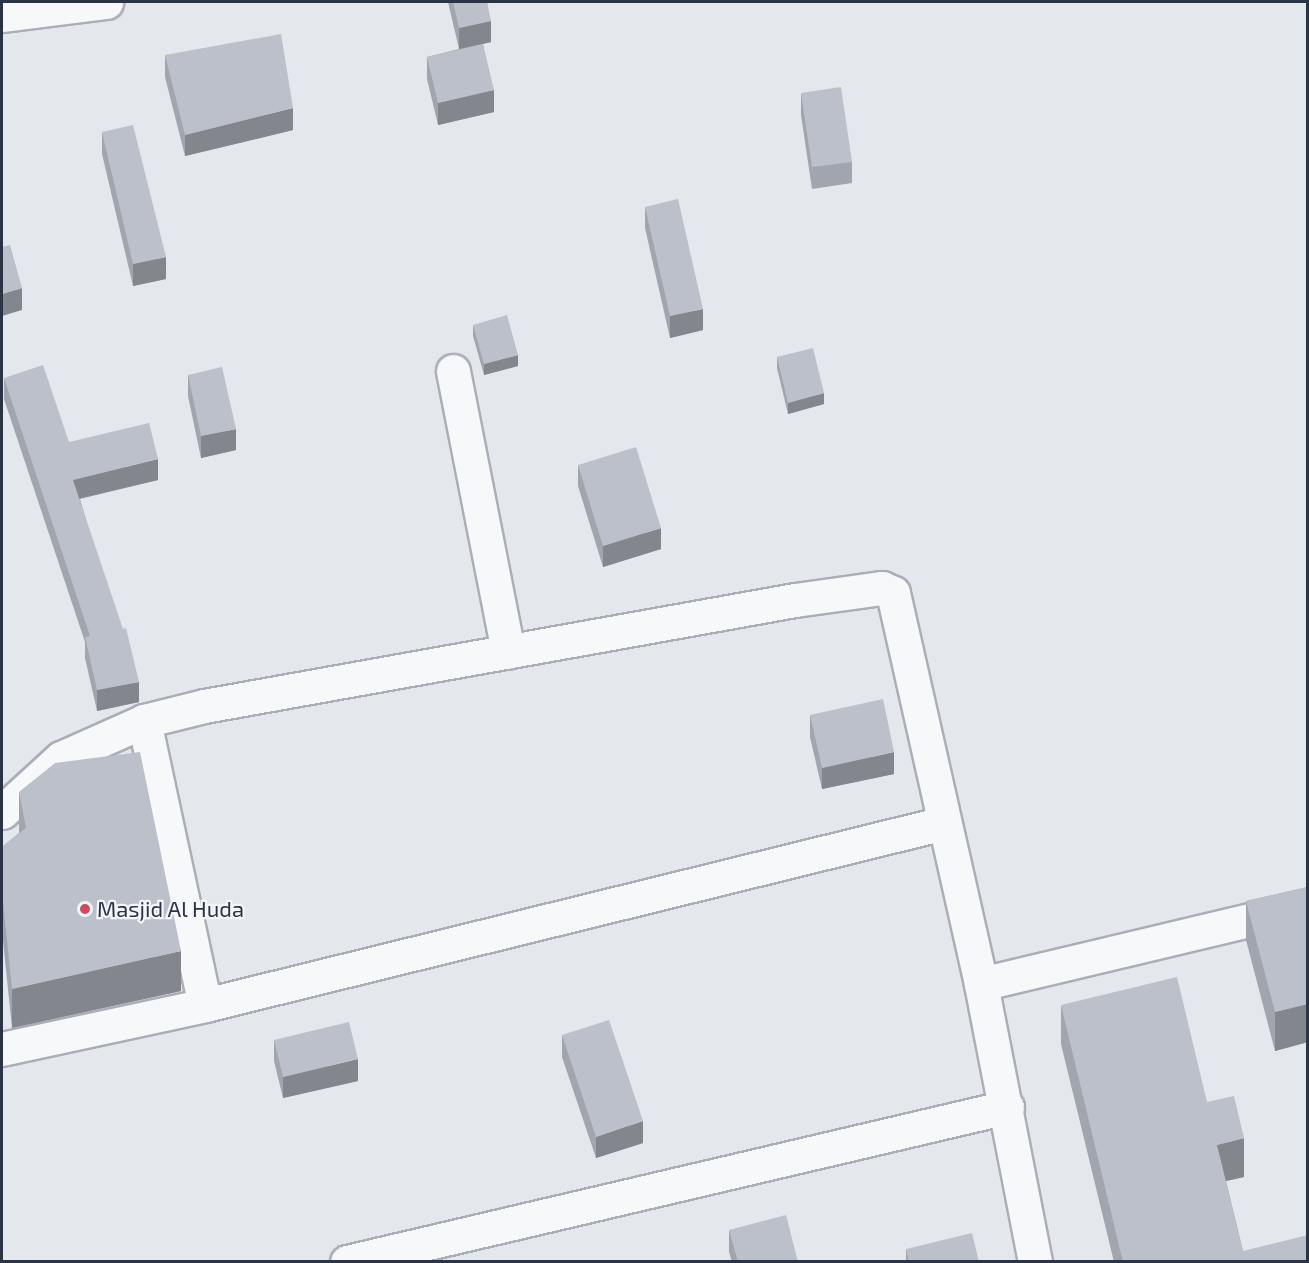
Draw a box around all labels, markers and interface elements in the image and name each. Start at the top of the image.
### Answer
place label: Masjid Al Huda [97,896,245,922]
marker: Masjid Al Huda [78,902,92,916]

